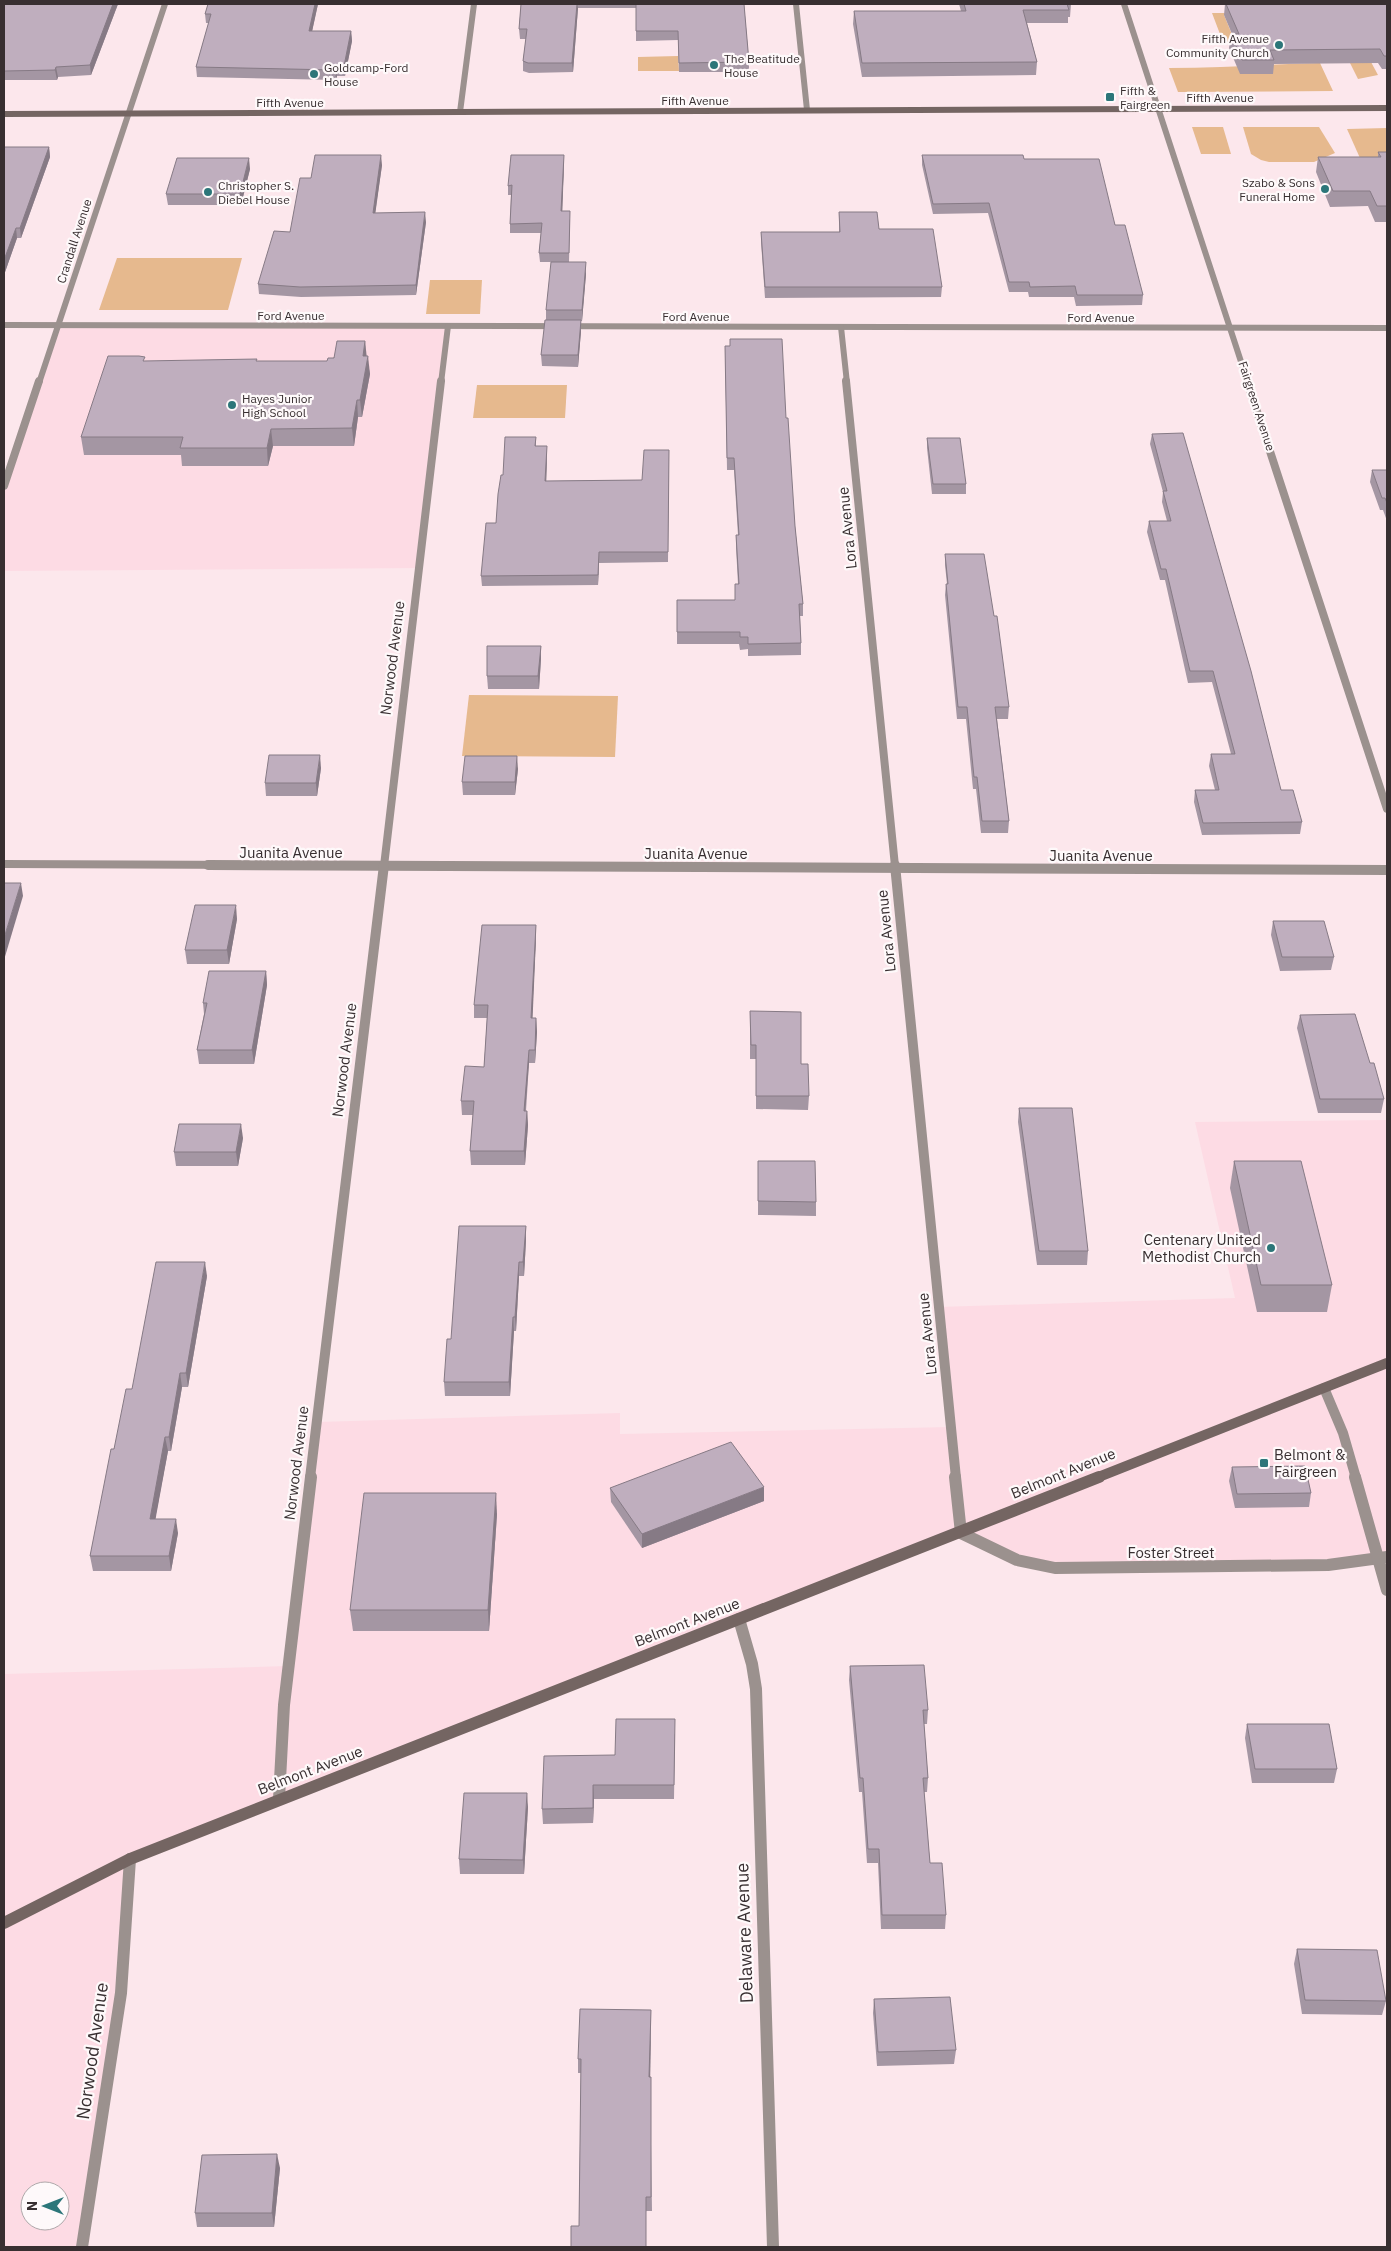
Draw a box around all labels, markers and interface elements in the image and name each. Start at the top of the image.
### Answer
place label: Fifth Avenue Community Church [1166,31,1269,60]
marker: Fifth Avenue Community Church [1273,39,1285,51]
place label: The Beatitude House [724,51,800,80]
marker: The Beatitude House [708,59,720,71]
place label: Goldcamp-Ford House [324,60,409,89]
marker: Goldcamp-Ford House [308,68,320,80]
place label: Fifth & Fairgreen [1120,83,1170,112]
street label: Fifth Avenue [1186,90,1254,105]
marker: Fifth & Fairgreen [1104,91,1116,103]
street label: Fifth Avenue [661,93,729,108]
street label: Fifth Avenue [256,95,324,110]
place label: Szabo & Sons Funeral Home [1239,175,1315,204]
place label: Christopher S. Diebel House [218,178,294,207]
marker: Szabo & Sons Funeral Home [1319,183,1331,195]
marker: Christopher S. Diebel House [202,186,214,198]
street label: Crandall Avenue [53,197,95,285]
street label: Ford Avenue [257,308,325,323]
street label: Ford Avenue [662,309,730,324]
street label: Ford Avenue [1067,310,1135,325]
street label: Fairgreen Avenue [1235,359,1279,453]
place label: Hayes Junior High School [242,391,312,420]
marker: Hayes Junior High School [226,399,238,411]
street label: Lora Avenue [833,486,861,570]
street label: Norwood Avenue [376,600,408,716]
street label: Juanita Avenue [239,843,343,862]
street label: Juanita Avenue [644,844,748,863]
street label: Juanita Avenue [1049,846,1153,865]
street label: Lora Avenue [872,889,900,973]
street label: Norwood Avenue [328,1002,360,1118]
place label: Centenary United Methodist Church [1142,1230,1261,1266]
marker: Centenary United Methodist Church [1265,1242,1277,1254]
street label: Lora Avenue [913,1292,941,1376]
street label: Norwood Avenue [280,1405,312,1521]
street label: Belmont Avenue [1008,1443,1118,1503]
place label: Belmont & Fairgreen [1274,1445,1346,1481]
marker: Belmont & Fairgreen [1258,1457,1270,1469]
street label: Foster Street [1127,1543,1215,1562]
street label: Belmont Avenue [632,1593,742,1651]
street label: Belmont Avenue [255,1741,365,1799]
street label: Delaware Avenue [730,1862,758,2004]
street label: Norwood Avenue [71,1981,113,2121]
north arrow [20,2181,70,2231]
text: N [23,2201,41,2211]

